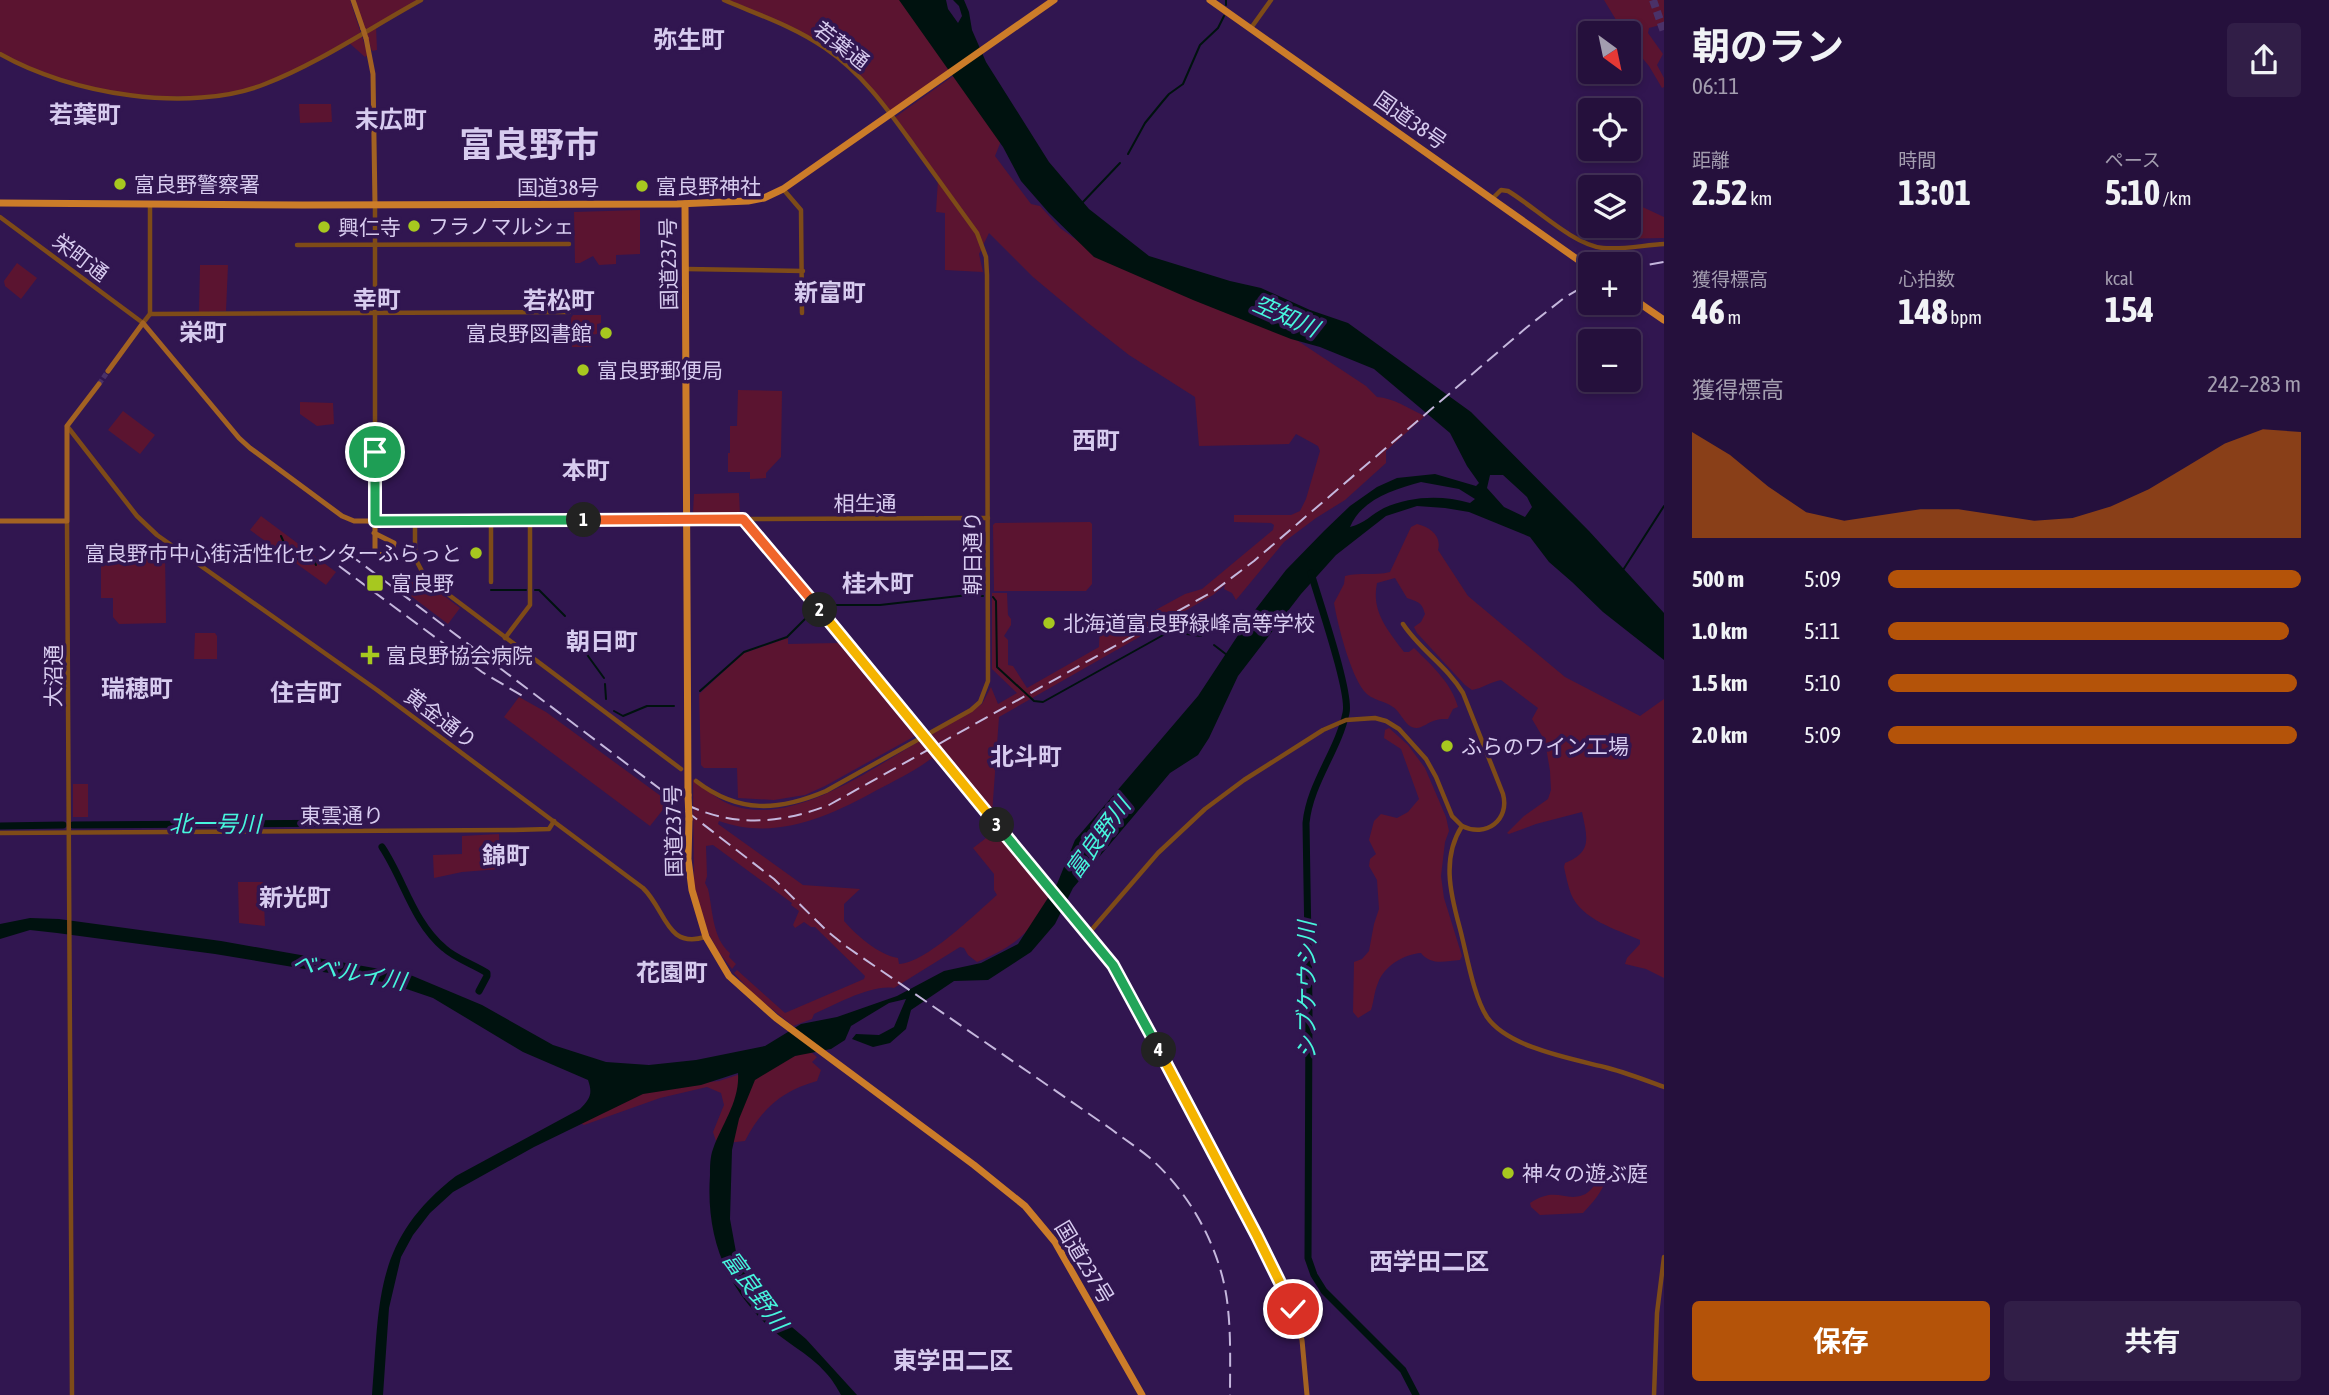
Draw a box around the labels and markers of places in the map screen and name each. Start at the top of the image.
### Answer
place label: 富良野警察署 [134,172,260,196]
place label: 富良野神社 [656,174,761,198]
marker: 富良野警察署 [112,176,128,192]
marker: 富良野神社 [634,178,650,194]
place label: フラノマルシェ [428,214,575,238]
place label: 興仁寺 [338,215,401,239]
marker: フラノマルシェ [406,218,422,234]
marker: 興仁寺 [316,219,332,235]
place label: 富良野図書館 [466,321,592,345]
marker: 富良野図書館 [598,325,614,341]
place label: 富良野郵便局 [597,358,723,382]
marker: 富良野郵便局 [575,362,591,378]
pin [345,422,405,482]
pin: 1 [566,503,602,538]
place label: 富良野市中心街活性化センターふらっと [85,541,462,565]
marker: 富良野市中心街活性化センターふらっと [468,545,484,561]
place label: 富良野 [391,571,454,595]
marker: 富良野 [365,573,385,593]
pin: 2 [802,592,838,628]
place label: 北海道富良野緑峰高等学校 [1063,611,1315,635]
marker: 北海道富良野緑峰高等学校 [1041,615,1057,631]
place label: 富良野協会病院 [386,643,533,667]
marker: 富良野協会病院 [360,645,380,665]
place label: ふらのワイン工場 [1461,734,1629,758]
marker: ふらのワイン工場 [1439,738,1455,754]
pin: 3 [979,808,1014,842]
pin: 4 [1142,1032,1176,1068]
place label: 神々の遊ぶ庭 [1522,1161,1648,1185]
marker: 神々の遊ぶ庭 [1500,1165,1516,1181]
pin [1263,1279,1323,1339]

